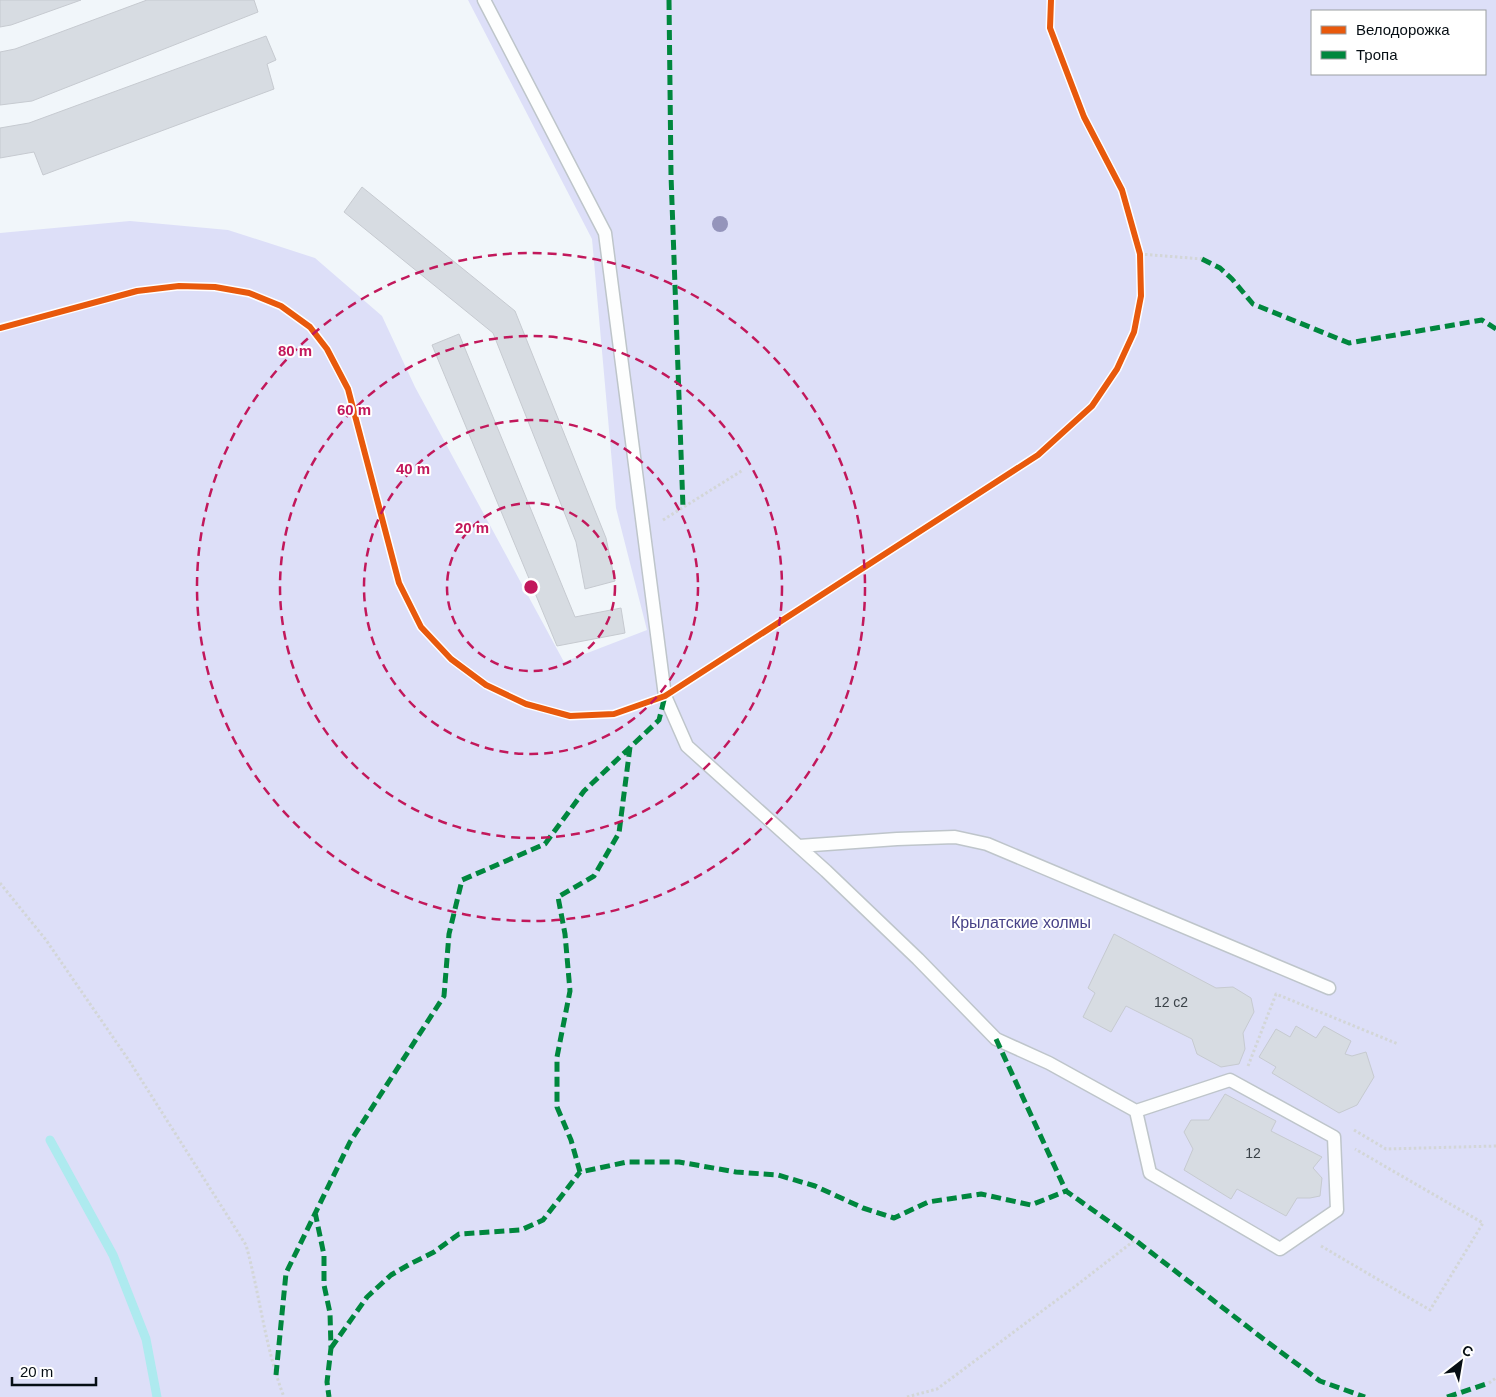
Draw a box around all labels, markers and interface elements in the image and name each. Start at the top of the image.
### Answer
legend [1311,10,1486,75]
text: Велодорожка [1356,21,1450,38]
text: Тропа [1356,46,1398,63]
text: 80 m [278,342,312,359]
text: 60 m [337,401,371,418]
text: 40 m [396,460,430,477]
text: 20 m [455,519,489,536]
centre of rings [522,578,540,596]
park label: Крылатские холмы [951,914,1091,931]
house number: 12 с2 [1154,994,1188,1010]
house number: 12 [1245,1145,1261,1161]
north arrow [1436,1337,1486,1387]
text: С [1459,1341,1476,1360]
scale bar [12,1354,96,1386]
text: 20 m [20,1363,53,1380]

